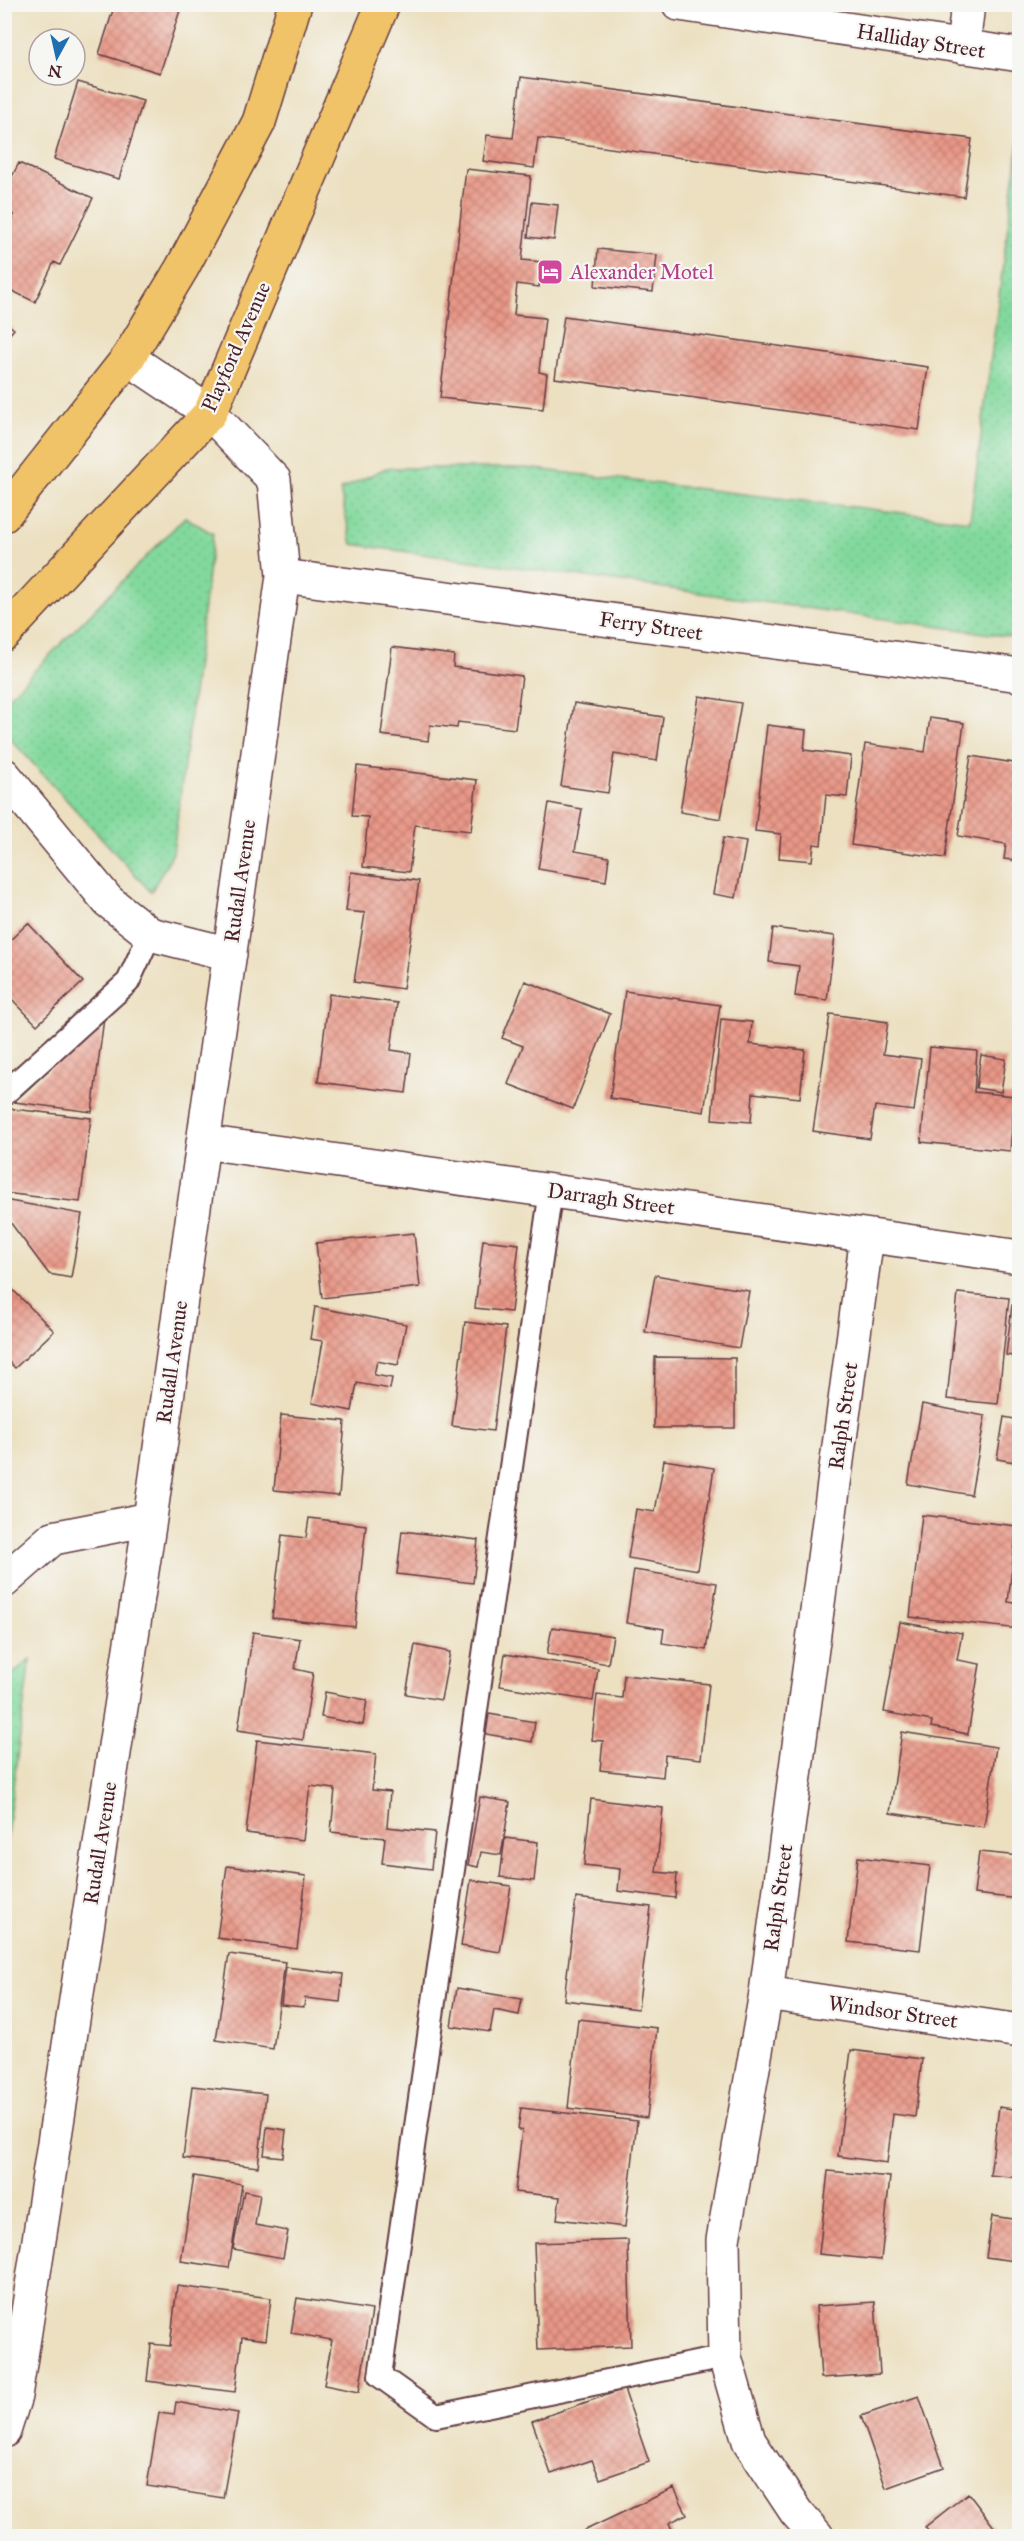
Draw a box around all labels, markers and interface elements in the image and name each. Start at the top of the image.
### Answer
street label: Halliday Street [855,18,988,64]
north arrow [27,27,87,87]
text: N [47,61,63,82]
hotel icon: Alexander Motel [535,257,565,287]
place label: Alexander Motel [569,259,714,285]
street label: Playford Avenue [196,278,276,416]
street label: Ferry Street [598,606,705,646]
street label: Rudall Avenue [218,817,262,944]
street label: Darragh Street [546,1177,677,1221]
street label: Rudall Avenue [150,1298,194,1425]
street label: Ralph Street [823,1360,863,1471]
street label: Rudall Avenue [77,1779,123,1906]
street label: Ralph Street [758,1842,798,1953]
street label: Windsor Street [827,1990,960,2034]

